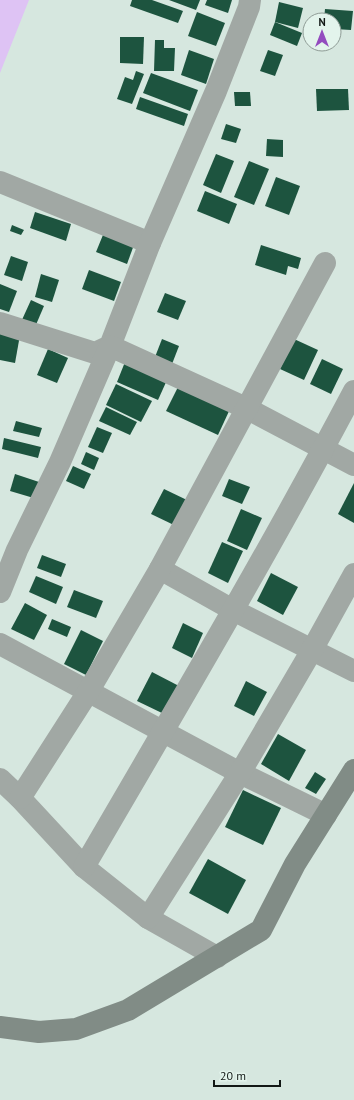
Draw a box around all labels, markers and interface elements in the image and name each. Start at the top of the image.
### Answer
north arrow [302,12,342,52]
text: N [318,15,326,29]
scale bar [214,1062,280,1088]
text: 20 m [220,1068,246,1083]

